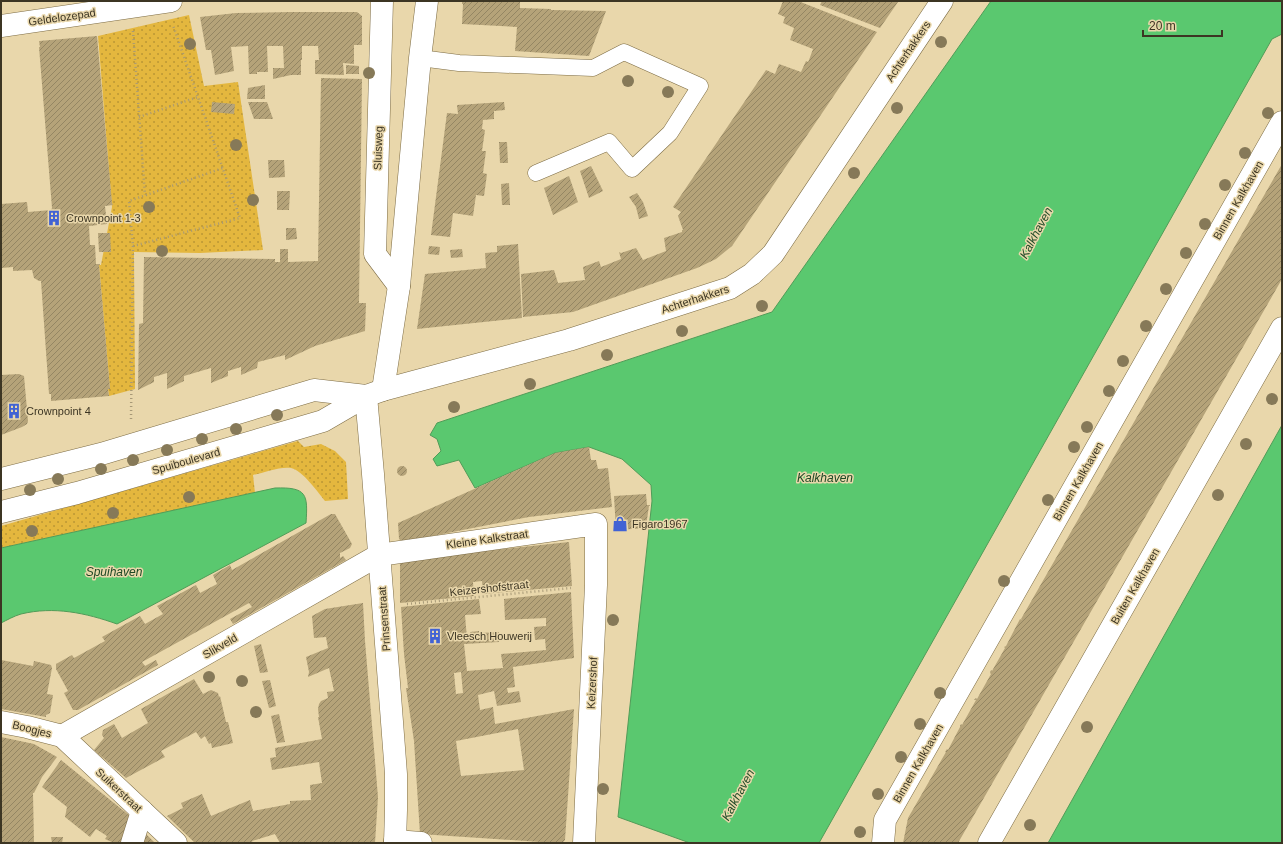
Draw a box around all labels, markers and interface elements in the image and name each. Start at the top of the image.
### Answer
street label: Geldelozepad [28,6,96,28]
scale bar [1143,12,1222,38]
street label: Achterhakkers [883,18,933,84]
text: 20 m [1149,19,1176,33]
street label: Sluisweg [371,126,385,170]
street label: Binnen Kalkhaven [1211,159,1265,241]
water label: Kalkhaven [1017,205,1055,261]
building icon: Crownpoint 1-3 [45,209,63,227]
place label: Crownpoint 1-3 [66,212,141,224]
street label: Achterhakkers [660,282,731,316]
building icon: Crownpoint 4 [5,402,23,420]
place label: Crownpoint 4 [26,405,91,417]
street label: Binnen Kalkhaven [1051,440,1105,522]
street label: Spuiboulevard [151,446,221,476]
water label: Kalkhaven [797,471,853,485]
shop icon: Figaro1967 [611,515,629,533]
place label: Figaro1967 [632,518,688,530]
street label: Kleine Kalkstraat [445,527,529,551]
street label: Buiten Kalkhaven [1108,546,1162,626]
water label: Spuihaven [86,565,143,579]
street label: Keizershofstraat [449,578,529,598]
street label: Prinsenstraat [376,586,392,652]
building icon: Vleesch Houwerij [426,627,444,645]
place label: Vleesch Houwerij [447,630,532,642]
street label: Slikveld [201,631,239,661]
street label: Keizershof [585,656,599,709]
street label: Boogjes [11,718,53,740]
street label: Binnen Kalkhaven [891,722,945,804]
street label: Suikerstraat [93,766,145,814]
water label: Kalkhaven [719,767,757,823]

